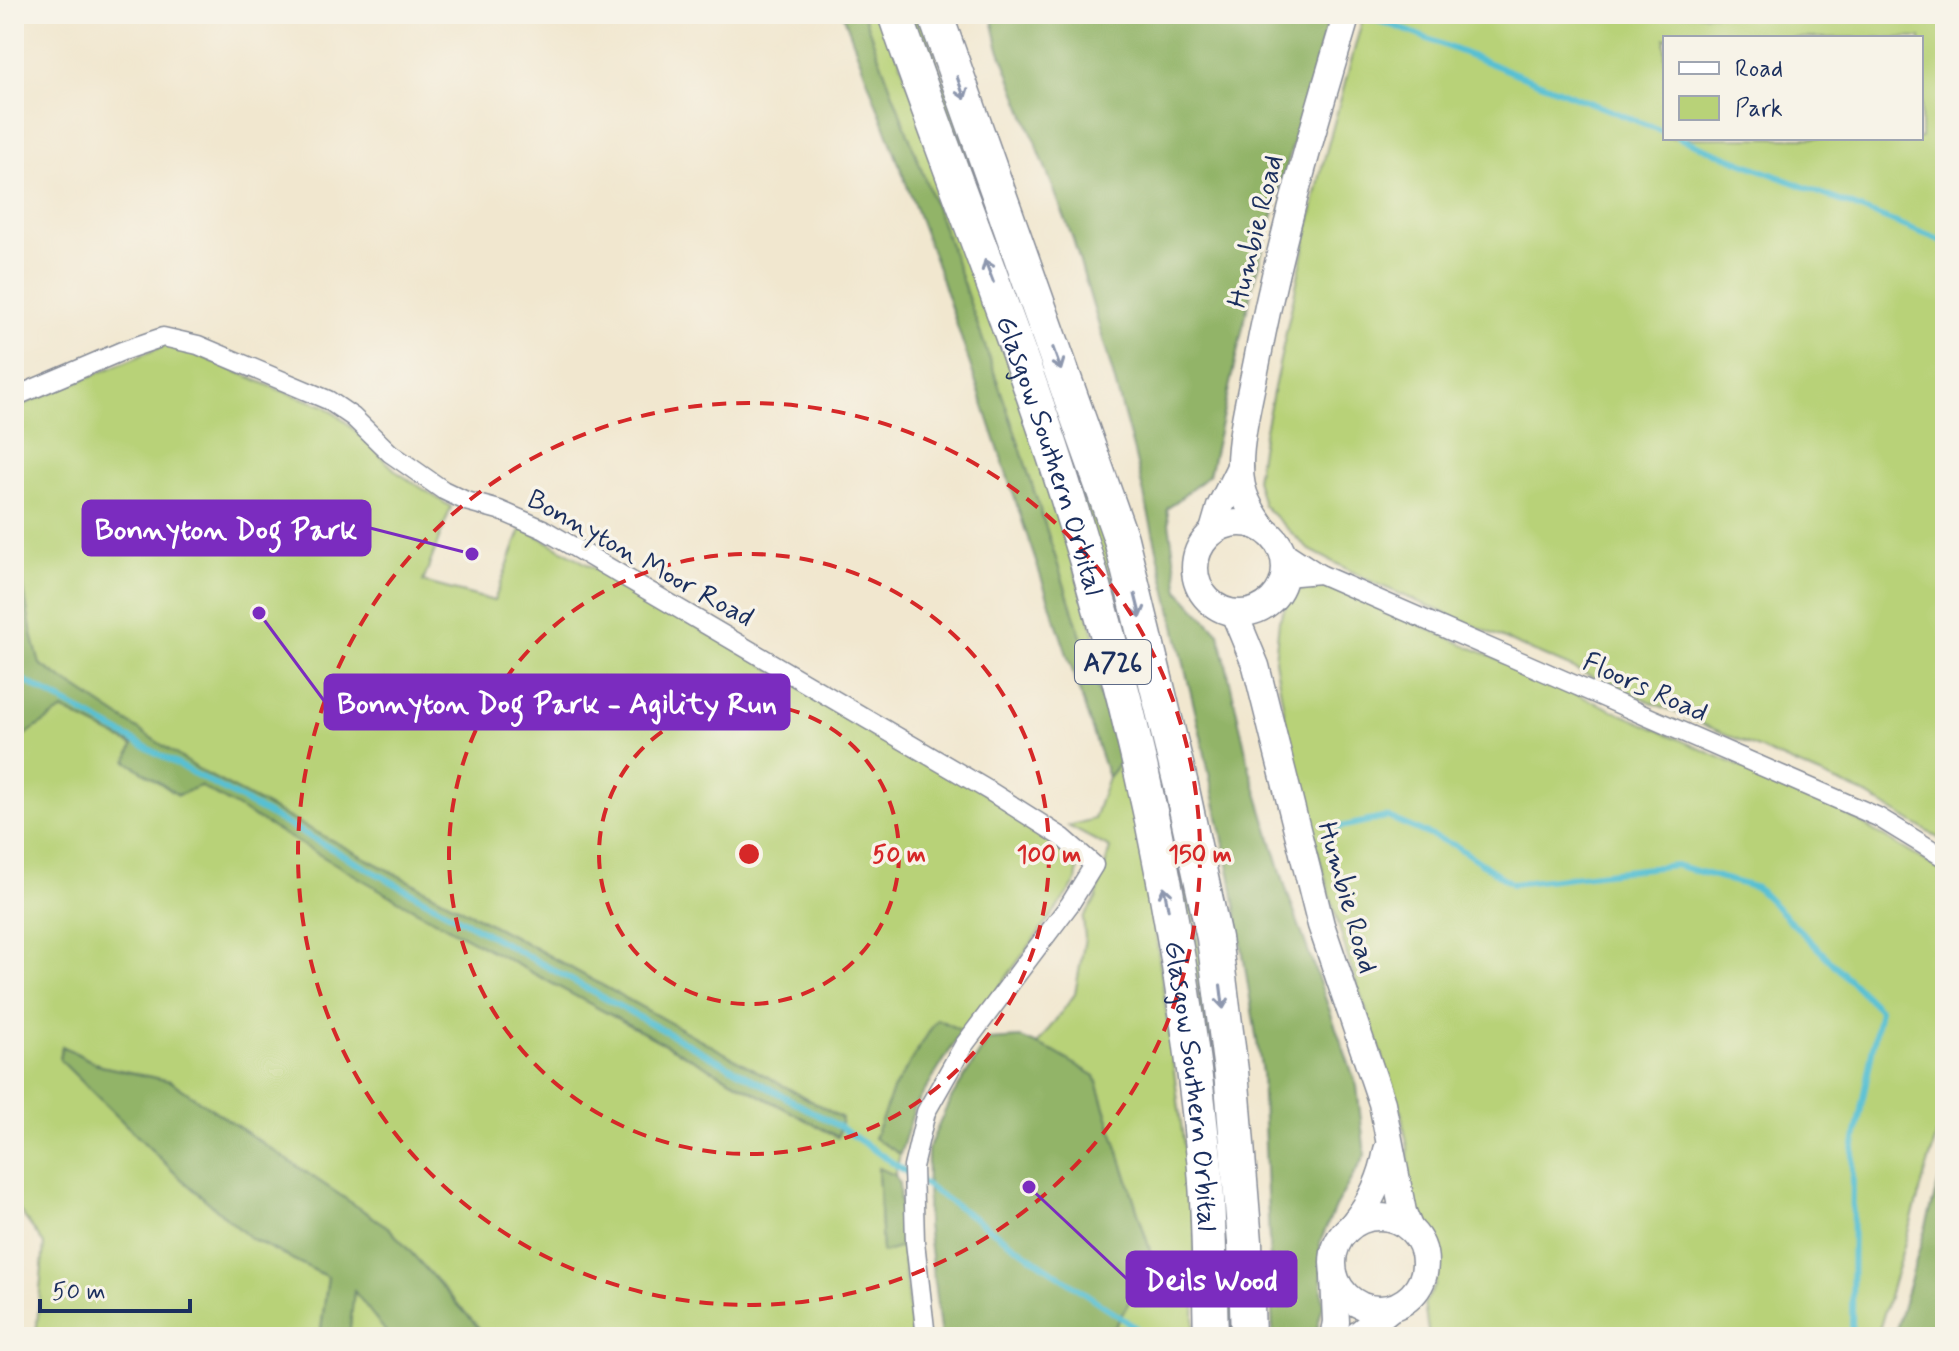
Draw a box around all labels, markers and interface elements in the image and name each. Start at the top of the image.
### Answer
legend [1663,36,1923,140]
text: Road [1735,54,1783,85]
one-way arrow [955,75,969,99]
text: Park [1735,94,1783,125]
street label: Humbie Road [1220,151,1293,312]
one-way arrow [981,260,995,284]
street label: Glasgow Southern Orbital [986,311,1112,600]
one-way arrow [1051,346,1066,371]
street label: Bonnyton Moor Road [520,481,760,637]
callout: Bonnyton Dog Park [83,501,370,555]
text: Bonnyton Dog Park [95,511,357,554]
one-way arrow [1131,592,1146,618]
road number: A726 [1075,640,1151,684]
street label: Floors Road [1577,644,1713,732]
callout: Bonnyton Dog Park - Agility Run [325,675,789,729]
text: Bonnyton Dog Park - Agility Run [337,685,777,728]
street label: Humbie Road [1307,817,1386,978]
centre of rings [735,840,763,868]
text: 50 m [872,840,926,871]
text: 100 m [1017,840,1081,871]
text: 150 m [1168,840,1232,871]
one-way arrow [1157,886,1172,911]
street label: Glasgow Southern Orbital [1154,938,1225,1232]
one-way arrow [1214,983,1229,1010]
callout: Deils Wood [1127,1252,1296,1306]
text: Deils Wood [1144,1262,1278,1301]
scale bar [40,1263,190,1313]
text: 50 m [52,1277,106,1308]

